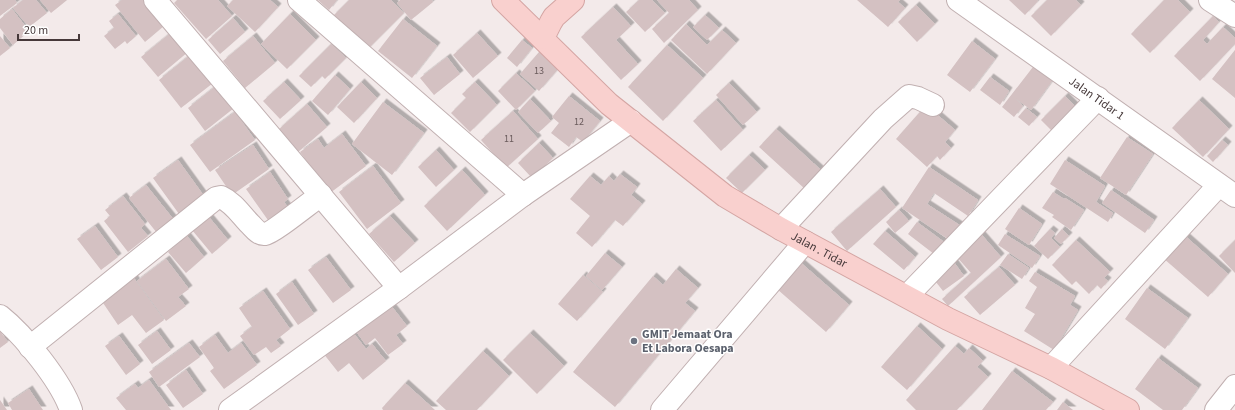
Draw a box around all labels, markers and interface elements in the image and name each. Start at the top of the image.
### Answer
scale bar [18,16,79,42]
text: 20 m [24,22,48,39]
house number: 13 [534,64,544,78]
street label: Jalan Tidar 1 [1065,73,1128,124]
house number: 12 [574,115,584,129]
house number: 11 [504,132,514,146]
street label: Jalan . Tidar [788,228,851,272]
place label: GMIT Jemaat Ora Et Labora Oesapa [642,326,734,357]
marker: GMIT Jemaat Ora Et Labora Oesapa [629,336,639,346]

